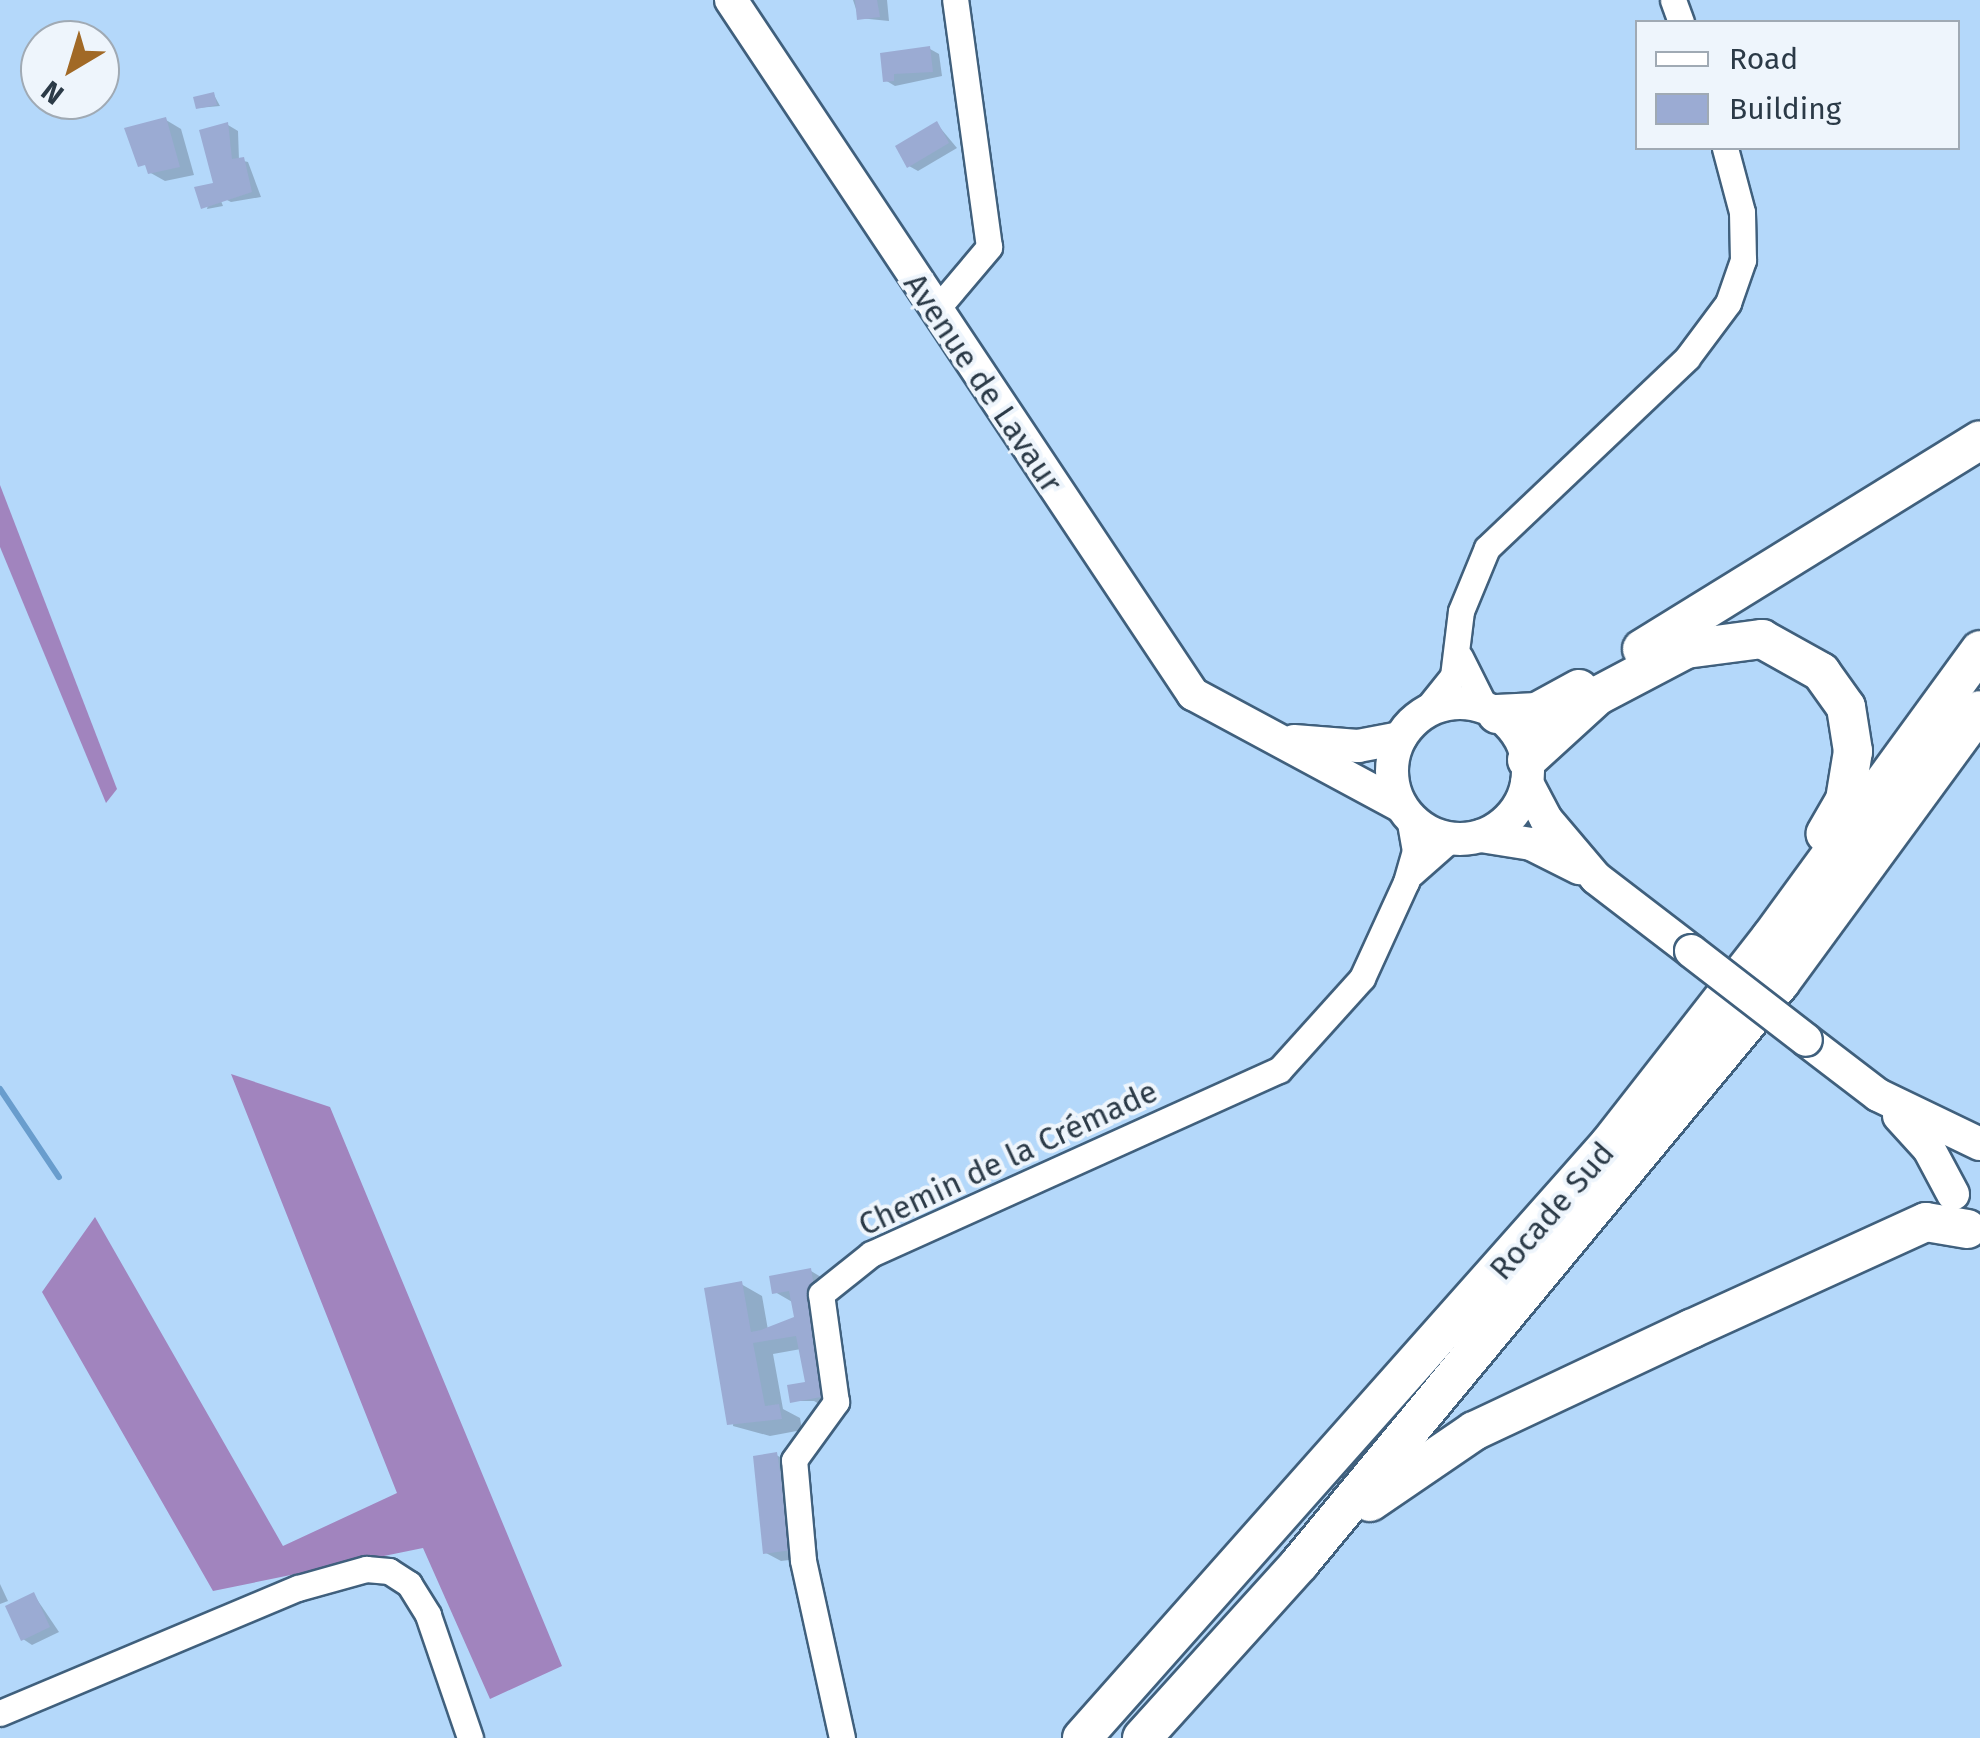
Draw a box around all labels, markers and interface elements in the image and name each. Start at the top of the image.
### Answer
north arrow [20,20,120,120]
legend [1635,20,1960,150]
text: Road [1729,41,1798,77]
text: N [35,74,70,111]
text: Building [1729,91,1841,127]
street label: Avenue de Lavaur [896,266,1070,500]
street label: Chemin de la Crémade [852,1072,1164,1244]
street label: Rocade Sud [1482,1134,1622,1288]

